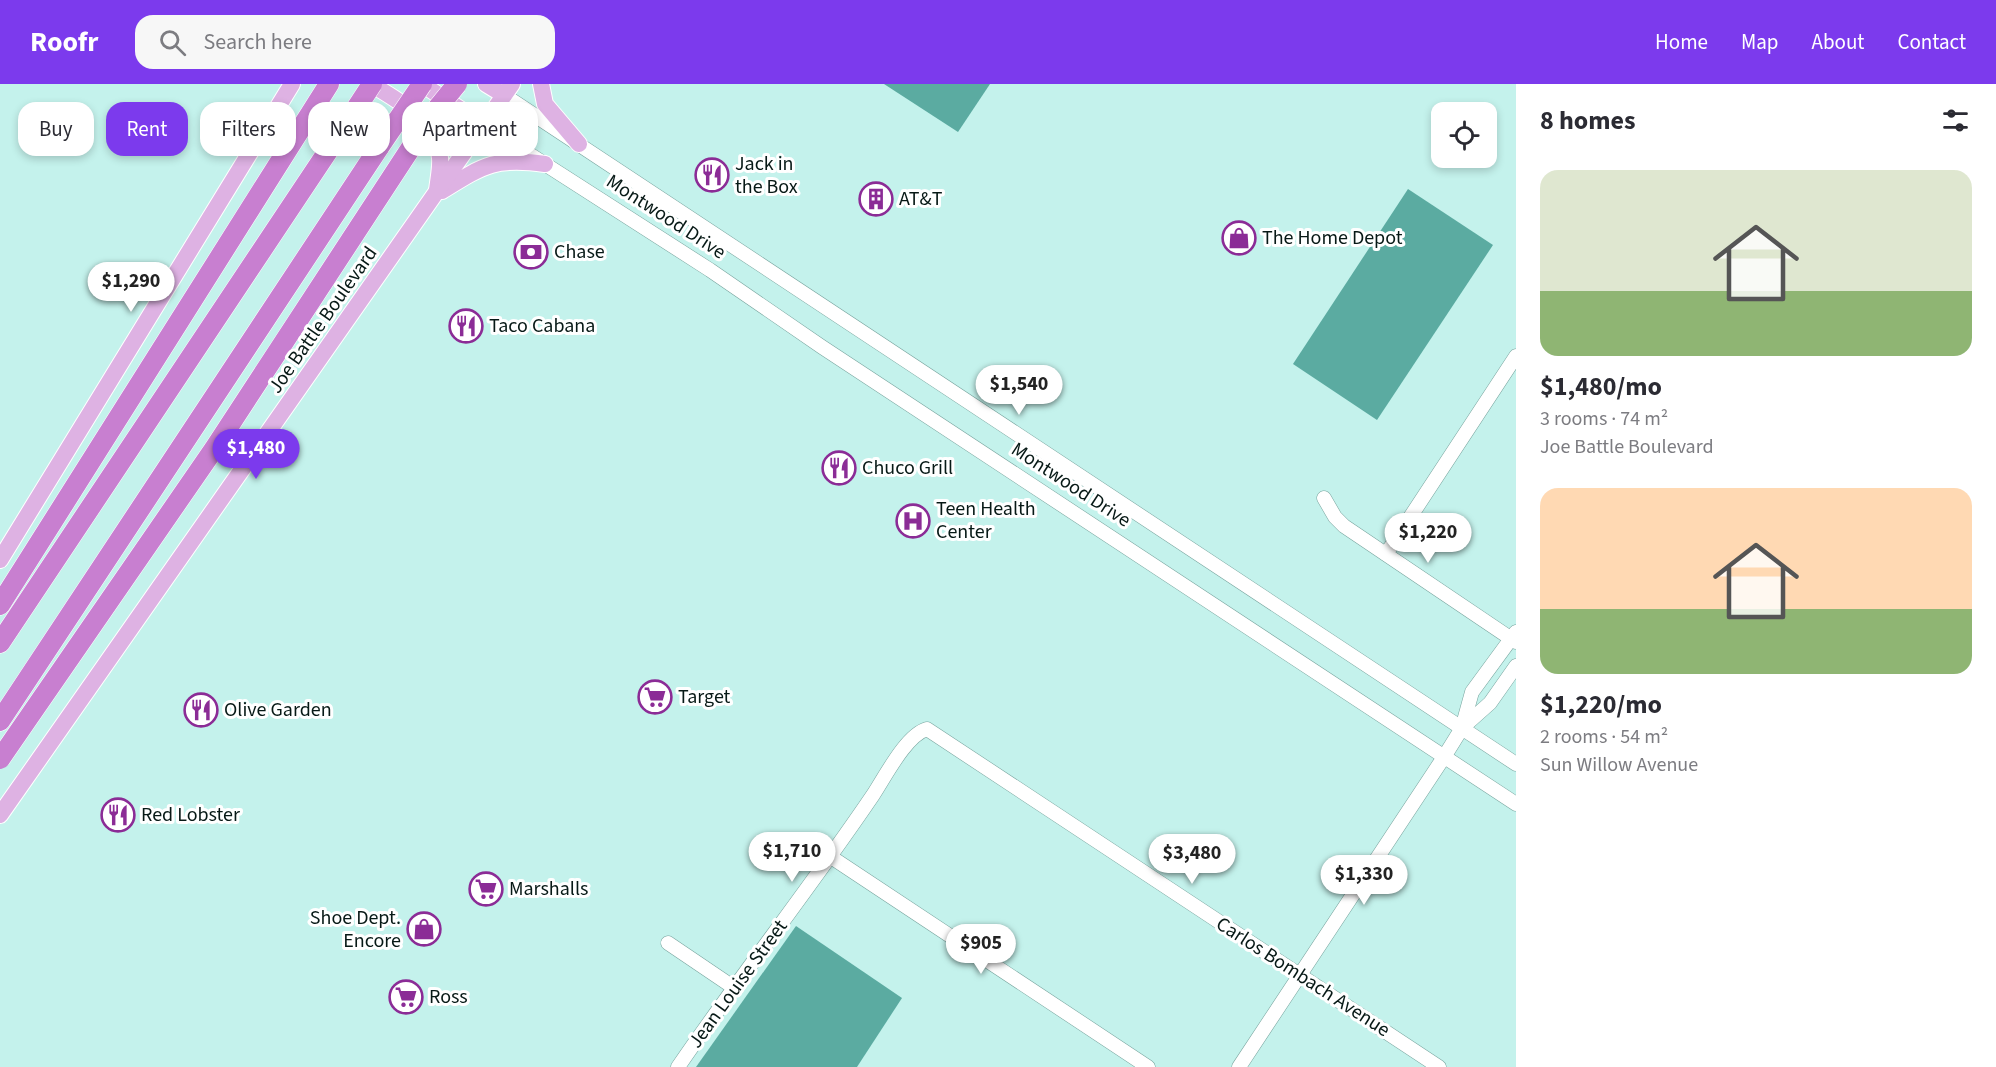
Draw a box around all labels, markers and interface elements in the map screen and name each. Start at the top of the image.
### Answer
search box [135,15,555,69]
text: Roofr [30,22,99,62]
icon: search [156,26,189,59]
text: Search here [204,26,312,58]
text: Home [1655,27,1708,57]
text: Map [1741,27,1779,57]
text: About [1812,27,1864,57]
text: Contact [1897,27,1966,57]
chip: Buy [18,102,94,156]
chip: Rent [106,102,188,156]
chip: Filters [200,102,296,156]
chip: New [308,102,390,156]
chip: Apartment [402,102,538,156]
map controls [1431,102,1497,168]
button: locate [1431,102,1497,168]
text: 8 homes [1540,102,1635,139]
icon: filters [1939,104,1972,137]
place label: Jack in the Box [735,150,798,201]
restaurant icon: Jack in the Box [694,157,730,193]
street label: Montwood Drive [601,168,731,266]
building icon: AT&T [858,181,894,217]
place label: AT&T [899,185,943,213]
icon: home [1702,209,1810,317]
shop icon: The Home Depot [1221,220,1257,256]
place label: The Home Depot [1262,224,1403,252]
bank icon: Chase [513,234,549,270]
place label: Chase [554,238,605,266]
street label: Joe Battle Boulevard [262,241,384,399]
pin: $1,290 [82,262,180,313]
text: $1,290 [102,267,160,295]
restaurant icon: Taco Cabana [448,308,484,344]
place label: Taco Cabana [489,312,595,340]
pin: $1,540 [970,365,1068,416]
text: $1,480/mo [1540,368,1662,405]
text: $1,540 [990,370,1048,398]
text: 3 rooms · 74 m² [1540,405,1668,433]
pin: $1,480 [207,429,305,480]
text: Joe Battle Boulevard [1540,433,1714,461]
text: $1,480 [227,434,285,462]
street label: Montwood Drive [1006,436,1136,534]
restaurant icon: Chuco Grill [821,450,857,486]
place label: Chuco Grill [862,454,953,482]
place label: Teen Health Center [936,495,1036,546]
hospital icon: Teen Health Center [895,503,931,539]
pin: $1,220 [1379,513,1477,564]
text: $1,220 [1399,518,1457,546]
icon: home [1702,527,1810,635]
supermarket icon: Target [637,679,673,715]
place label: Target [678,683,731,711]
text: $1,220/mo [1540,686,1662,723]
restaurant icon: Olive Garden [183,692,219,728]
place label: Olive Garden [224,696,332,724]
text: 2 rooms · 54 m² [1540,723,1668,751]
text: Sun Willow Avenue [1540,751,1698,779]
restaurant icon: Red Lobster [100,797,136,833]
place label: Red Lobster [141,801,240,829]
pin: $1,710 [743,832,841,883]
pin: $3,480 [1143,834,1241,885]
text: $1,710 [763,837,821,865]
text: $3,480 [1163,839,1221,867]
pin: $1,330 [1315,855,1413,906]
text: $1,330 [1335,860,1393,888]
supermarket icon: Marshalls [468,871,504,907]
place label: Marshalls [509,875,588,903]
place label: Shoe Dept. Encore [310,904,401,955]
street label: Carlos Bombach Avenue [1210,910,1396,1044]
shop icon: Shoe Dept. Encore [406,911,442,947]
street label: Jean Louise Street [682,914,794,1054]
pin: $905 [945,924,1017,975]
text: $905 [960,929,1002,957]
supermarket icon: Ross [388,979,424,1015]
place label: Ross [429,983,468,1011]

